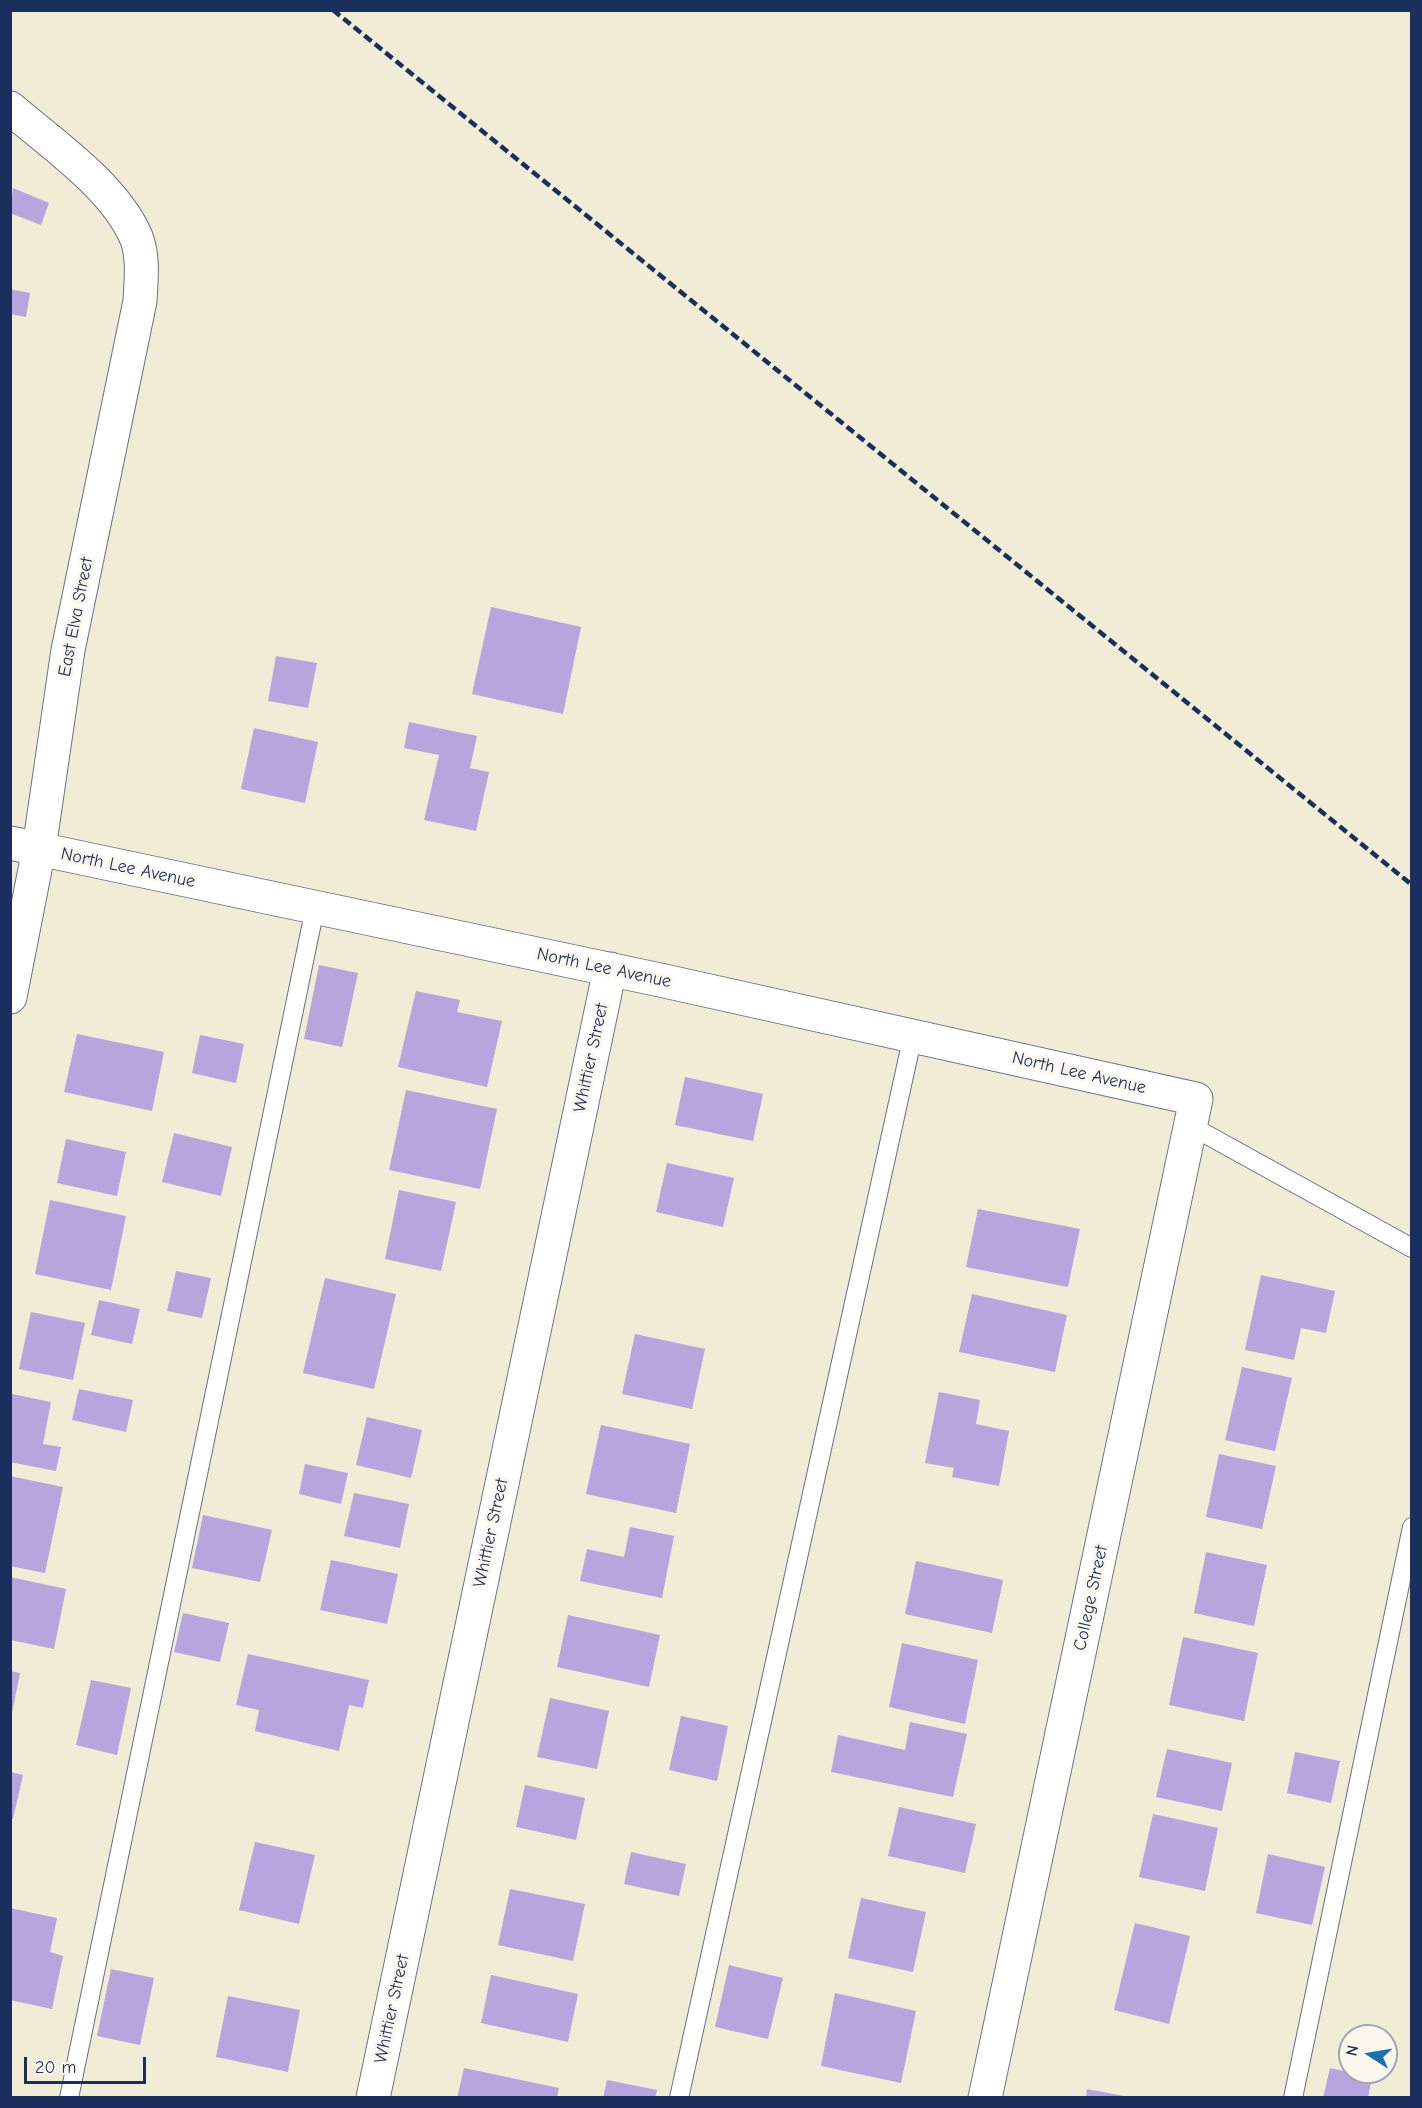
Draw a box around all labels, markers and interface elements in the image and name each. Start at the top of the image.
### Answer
street label: East Elva Street [54,555,98,679]
street label: North Lee Avenue [59,843,197,893]
street label: North Lee Avenue [535,943,673,993]
street label: Whittier Street [569,1001,613,1115]
street label: North Lee Avenue [1010,1047,1148,1099]
street label: Whittier Street [469,1476,513,1590]
street label: College Street [1069,1543,1113,1653]
street label: Whittier Street [370,1952,414,2066]
north arrow [1338,2024,1398,2084]
text: N [1342,2044,1362,2058]
scale bar [27,2045,148,2083]
text: 20 m [35,2057,76,2078]

